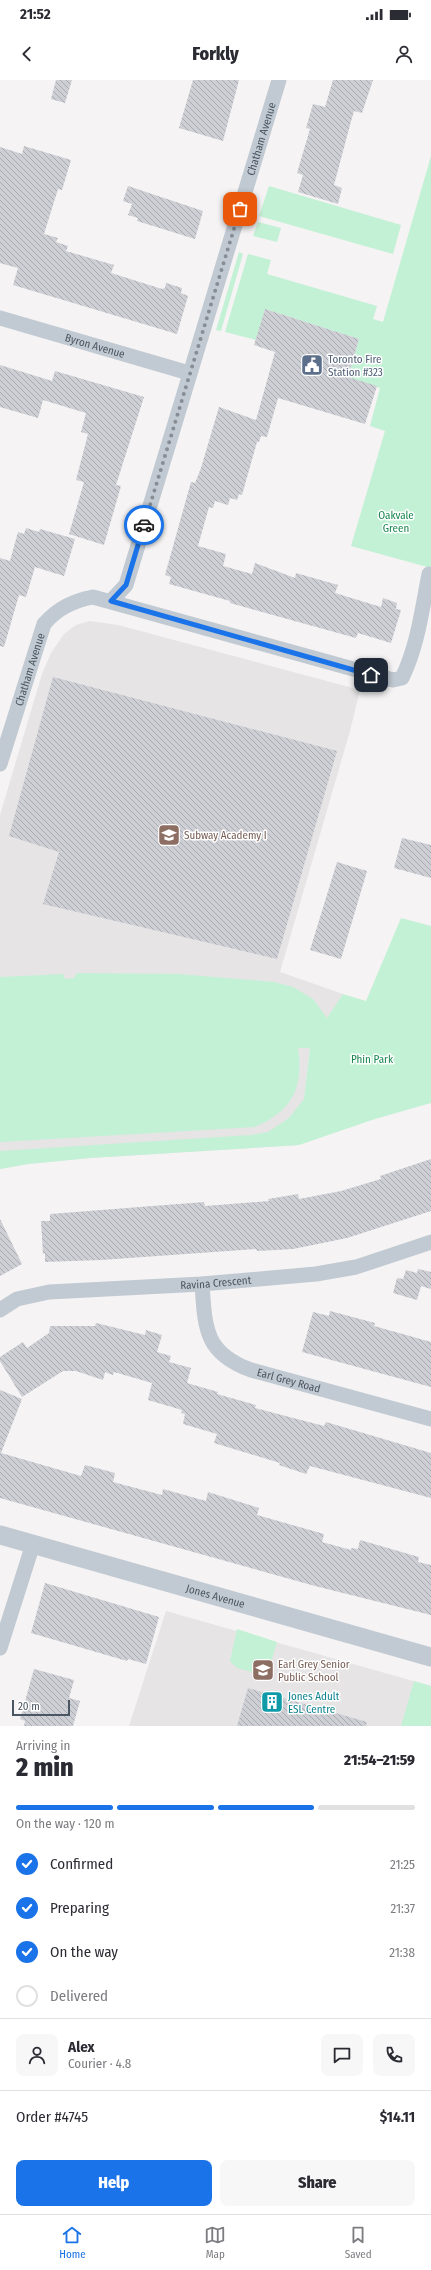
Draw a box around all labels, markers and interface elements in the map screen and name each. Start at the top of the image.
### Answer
text: 21:52 [20,5,51,23]
icon: back [16,43,38,65]
text: Forkly [192,43,239,65]
icon: person [393,43,415,65]
street label: Chatham Avenue [244,101,278,177]
pin [223,192,257,226]
icon: bag [229,198,251,220]
street label: Byron Avenue [64,331,127,361]
public building icon: Toronto Fire Station #323 [299,352,325,378]
place label: Toronto Fire Station #323 [328,353,383,379]
courier [124,505,164,545]
park label: Oakvale Green [378,509,414,535]
icon: car [133,514,155,536]
street label: Chatham Avenue [12,632,47,708]
pin [354,658,388,692]
icon: home [360,664,382,686]
school or university icon: Subway Academy I [156,822,182,848]
place label: Subway Academy I [184,829,267,842]
park label: Phin Park [351,1053,394,1066]
street label: Ravina Crescent [180,1273,252,1292]
street label: Earl Grey Road [256,1365,322,1395]
street label: Jones Avenue [185,1582,246,1610]
school or university icon: Earl Grey Senior Public School [250,1657,276,1683]
place label: Earl Grey Senior Public School [278,1658,350,1684]
building icon: Jones Adult ESL Centre [259,1689,285,1715]
place label: Jones Adult ESL Centre [288,1690,340,1716]
scale bar [12,1698,70,1717]
text: 20 m [18,1700,40,1713]
text: Arriving in [16,1738,70,1753]
text: 21:54–21:59 [344,1751,415,1769]
text: 2 min [16,1752,74,1783]
text: On the way · 120 m [16,1816,114,1831]
icon: check [16,1853,38,1875]
text: Confirmed [50,1855,113,1873]
text: 21:25 [390,1857,415,1872]
icon: check [16,1897,38,1919]
text: Preparing [50,1899,109,1917]
text: 21:37 [391,1901,415,1916]
icon: check [16,1941,38,1963]
text: On the way [50,1943,118,1961]
text: 21:38 [389,1945,415,1960]
text: Delivered [50,1987,108,2005]
button: person [16,2034,58,2076]
button: chat [321,2034,363,2076]
button: phone [373,2034,415,2076]
text: Alex [68,2038,95,2056]
text: Courier · 4.8 [68,2056,131,2071]
text: Order #4745 [16,2108,88,2126]
text: $14.11 [380,2108,415,2126]
button: Help [16,2160,212,2206]
button: Share [220,2160,415,2206]
tab: Home [59,2224,86,2261]
tab: Map [204,2224,226,2261]
tab: Saved [345,2224,372,2261]

